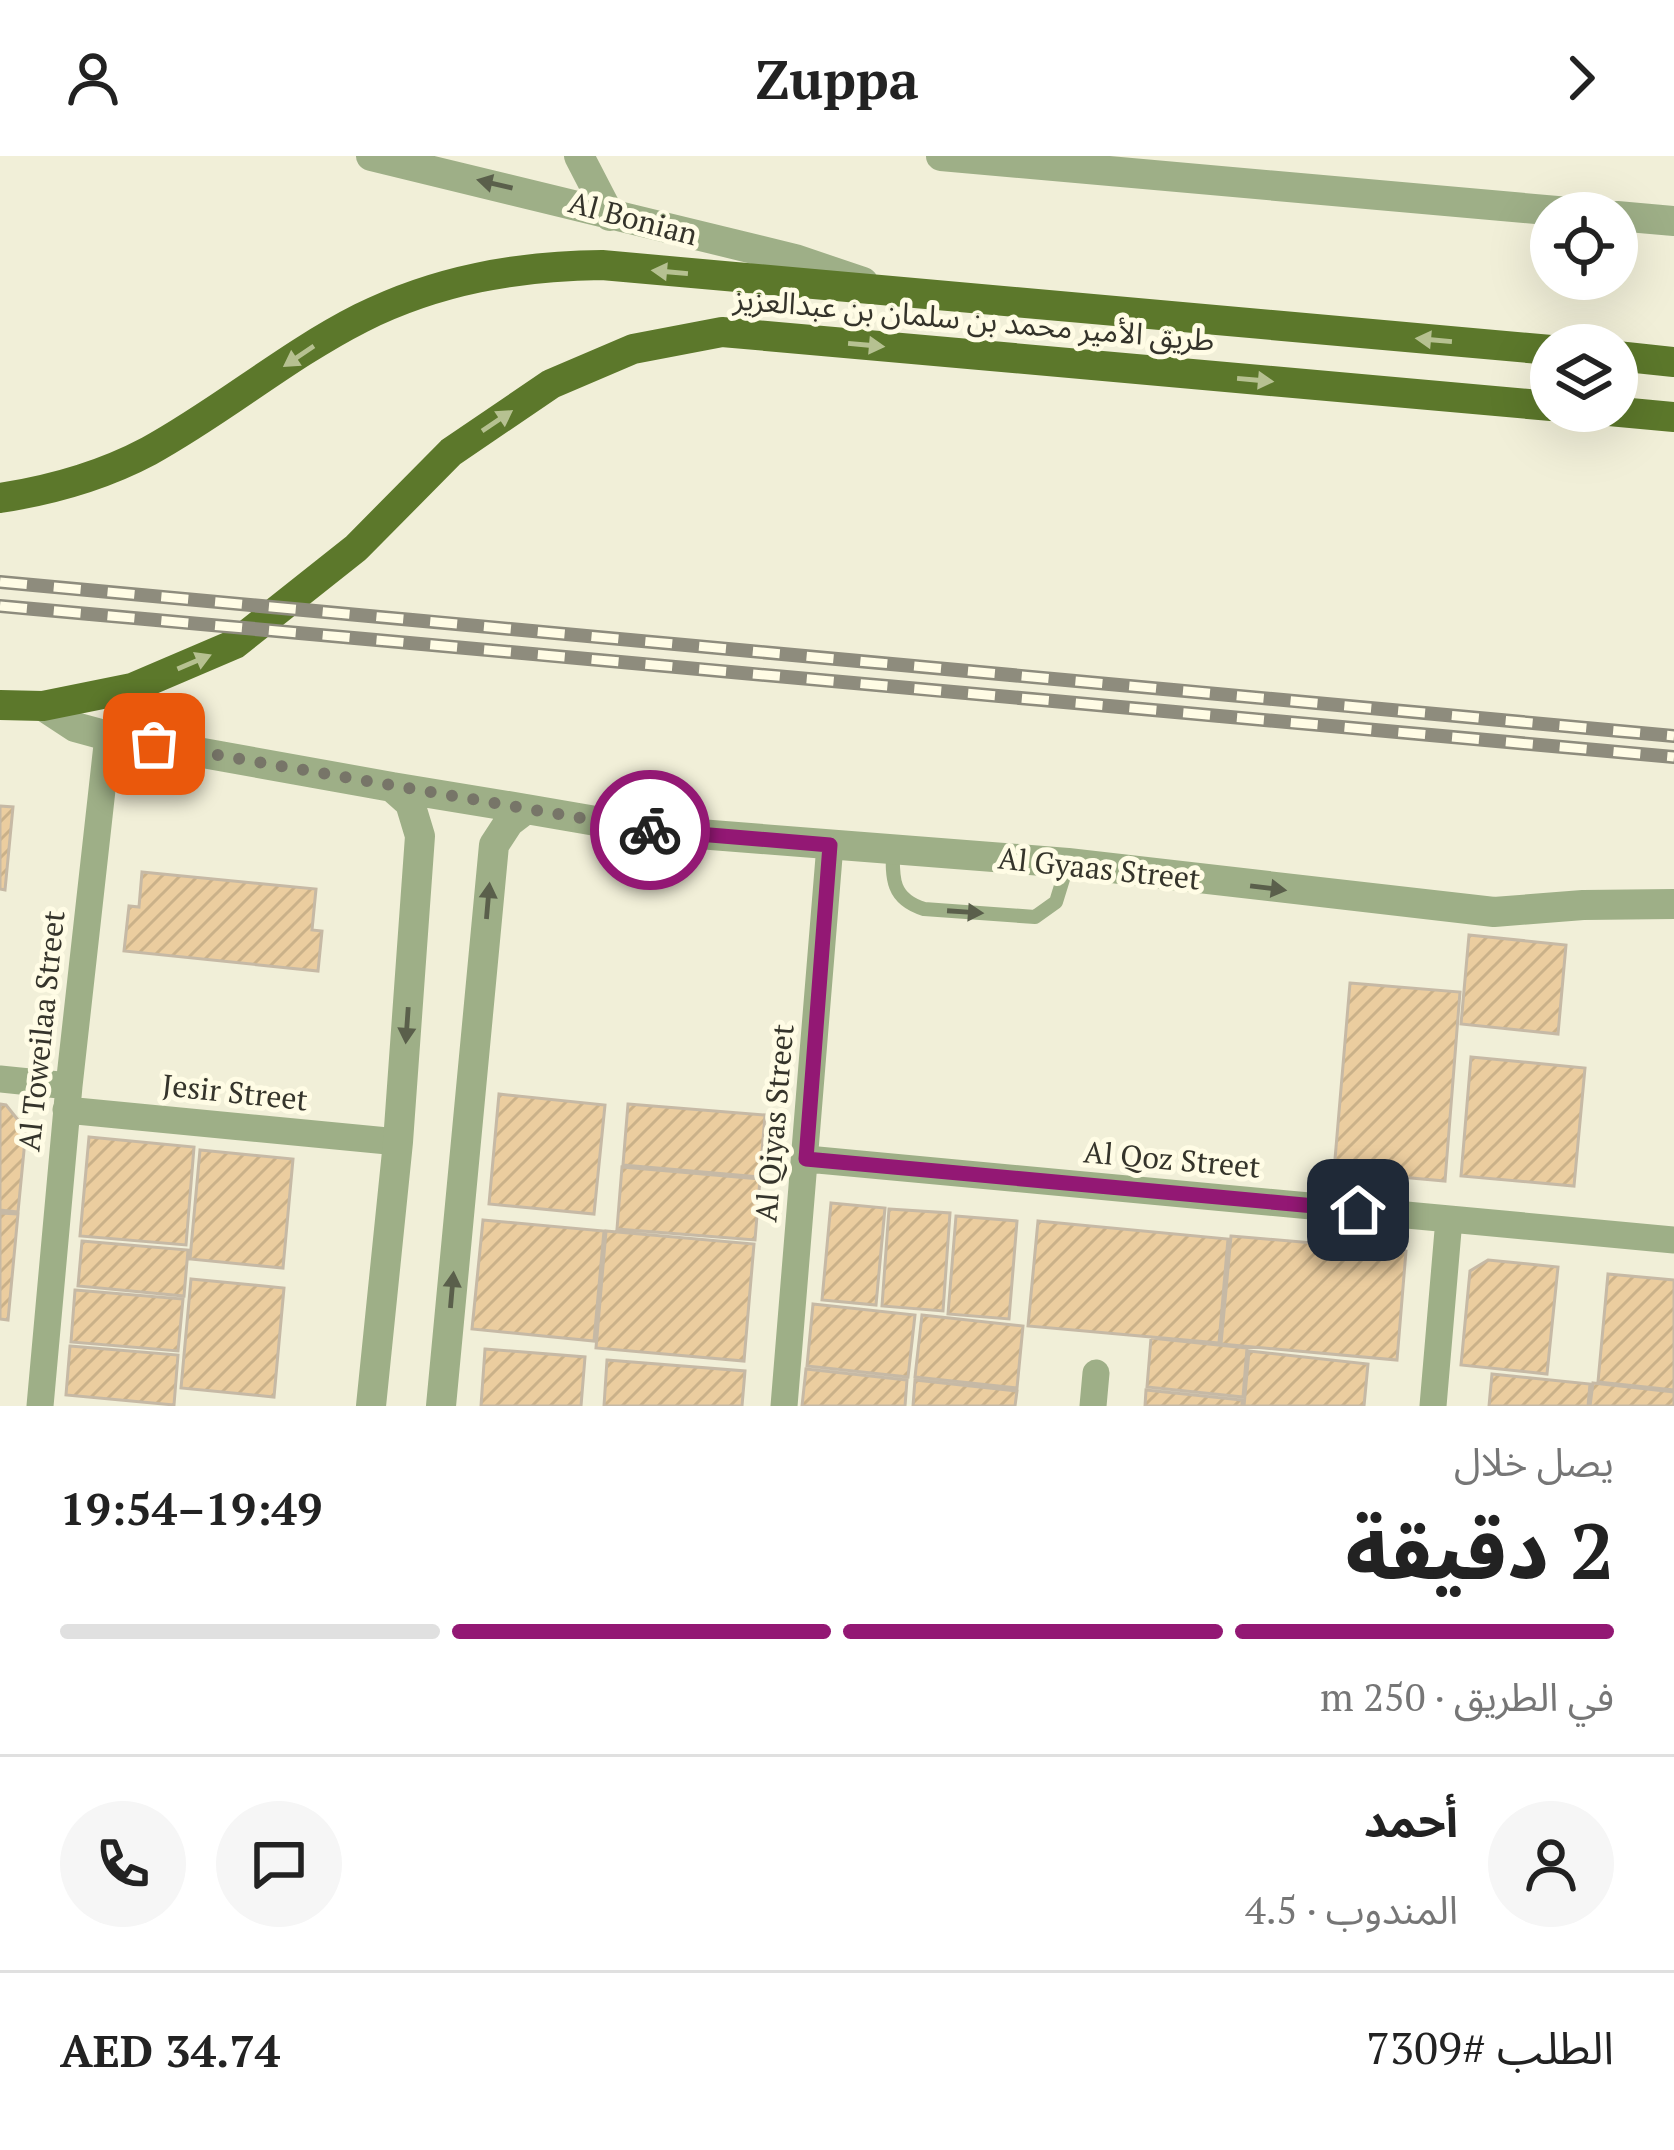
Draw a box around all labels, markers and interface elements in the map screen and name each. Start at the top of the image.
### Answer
text: Zuppa [755,43,919,114]
icon: person [60,45,126,111]
icon: forward [1548,45,1614,111]
one-way arrow [476,174,514,193]
street label: Al Bonian [564,182,702,254]
map controls [1530,192,1638,432]
button: locate [1530,192,1638,300]
one-way arrow [650,262,688,281]
street label: طريق الأمير محمد بن سلمان بن عبدالعزيز [731,278,1216,360]
button: layers [1530,324,1638,432]
one-way arrow [1415,330,1453,349]
one-way arrow [848,336,885,355]
one-way arrow [282,344,315,366]
one-way arrow [1237,371,1274,390]
one-way arrow [481,410,514,433]
one-way arrow [176,652,212,671]
pin [103,693,205,795]
icon: bag [121,711,187,777]
courier [590,770,710,890]
icon: bike [617,797,683,863]
street label: Al Gyaas Street [996,837,1202,899]
one-way arrow [1249,879,1287,898]
one-way arrow [479,882,498,919]
one-way arrow [946,903,984,922]
street label: Al Toweilaa Street [8,908,74,1153]
one-way arrow [397,1007,416,1044]
street label: Al Qiyas Street [745,1022,803,1224]
street label: Jesir Street [160,1064,310,1120]
street label: Al Qoz Street [1082,1131,1262,1187]
pin [1307,1159,1409,1261]
icon: home [1325,1177,1391,1243]
one-way arrow [443,1270,462,1308]
text: يصل خلال [1454,1435,1614,1487]
text: 19:49–19:54 [60,1478,322,1538]
text: 2 دقيقة [1345,1498,1614,1601]
text: في الطريق · 250 m [1320,1670,1614,1722]
text: أحمد [1364,1790,1458,1850]
button: phone [60,1801,186,1927]
button: chat [216,1801,342,1927]
button: person [1488,1801,1614,1927]
text: المندوب · 4.5 [1245,1883,1458,1935]
text: الطلب #7309 [1366,2017,1614,2077]
text: AED 34.74 [60,2020,280,2080]

